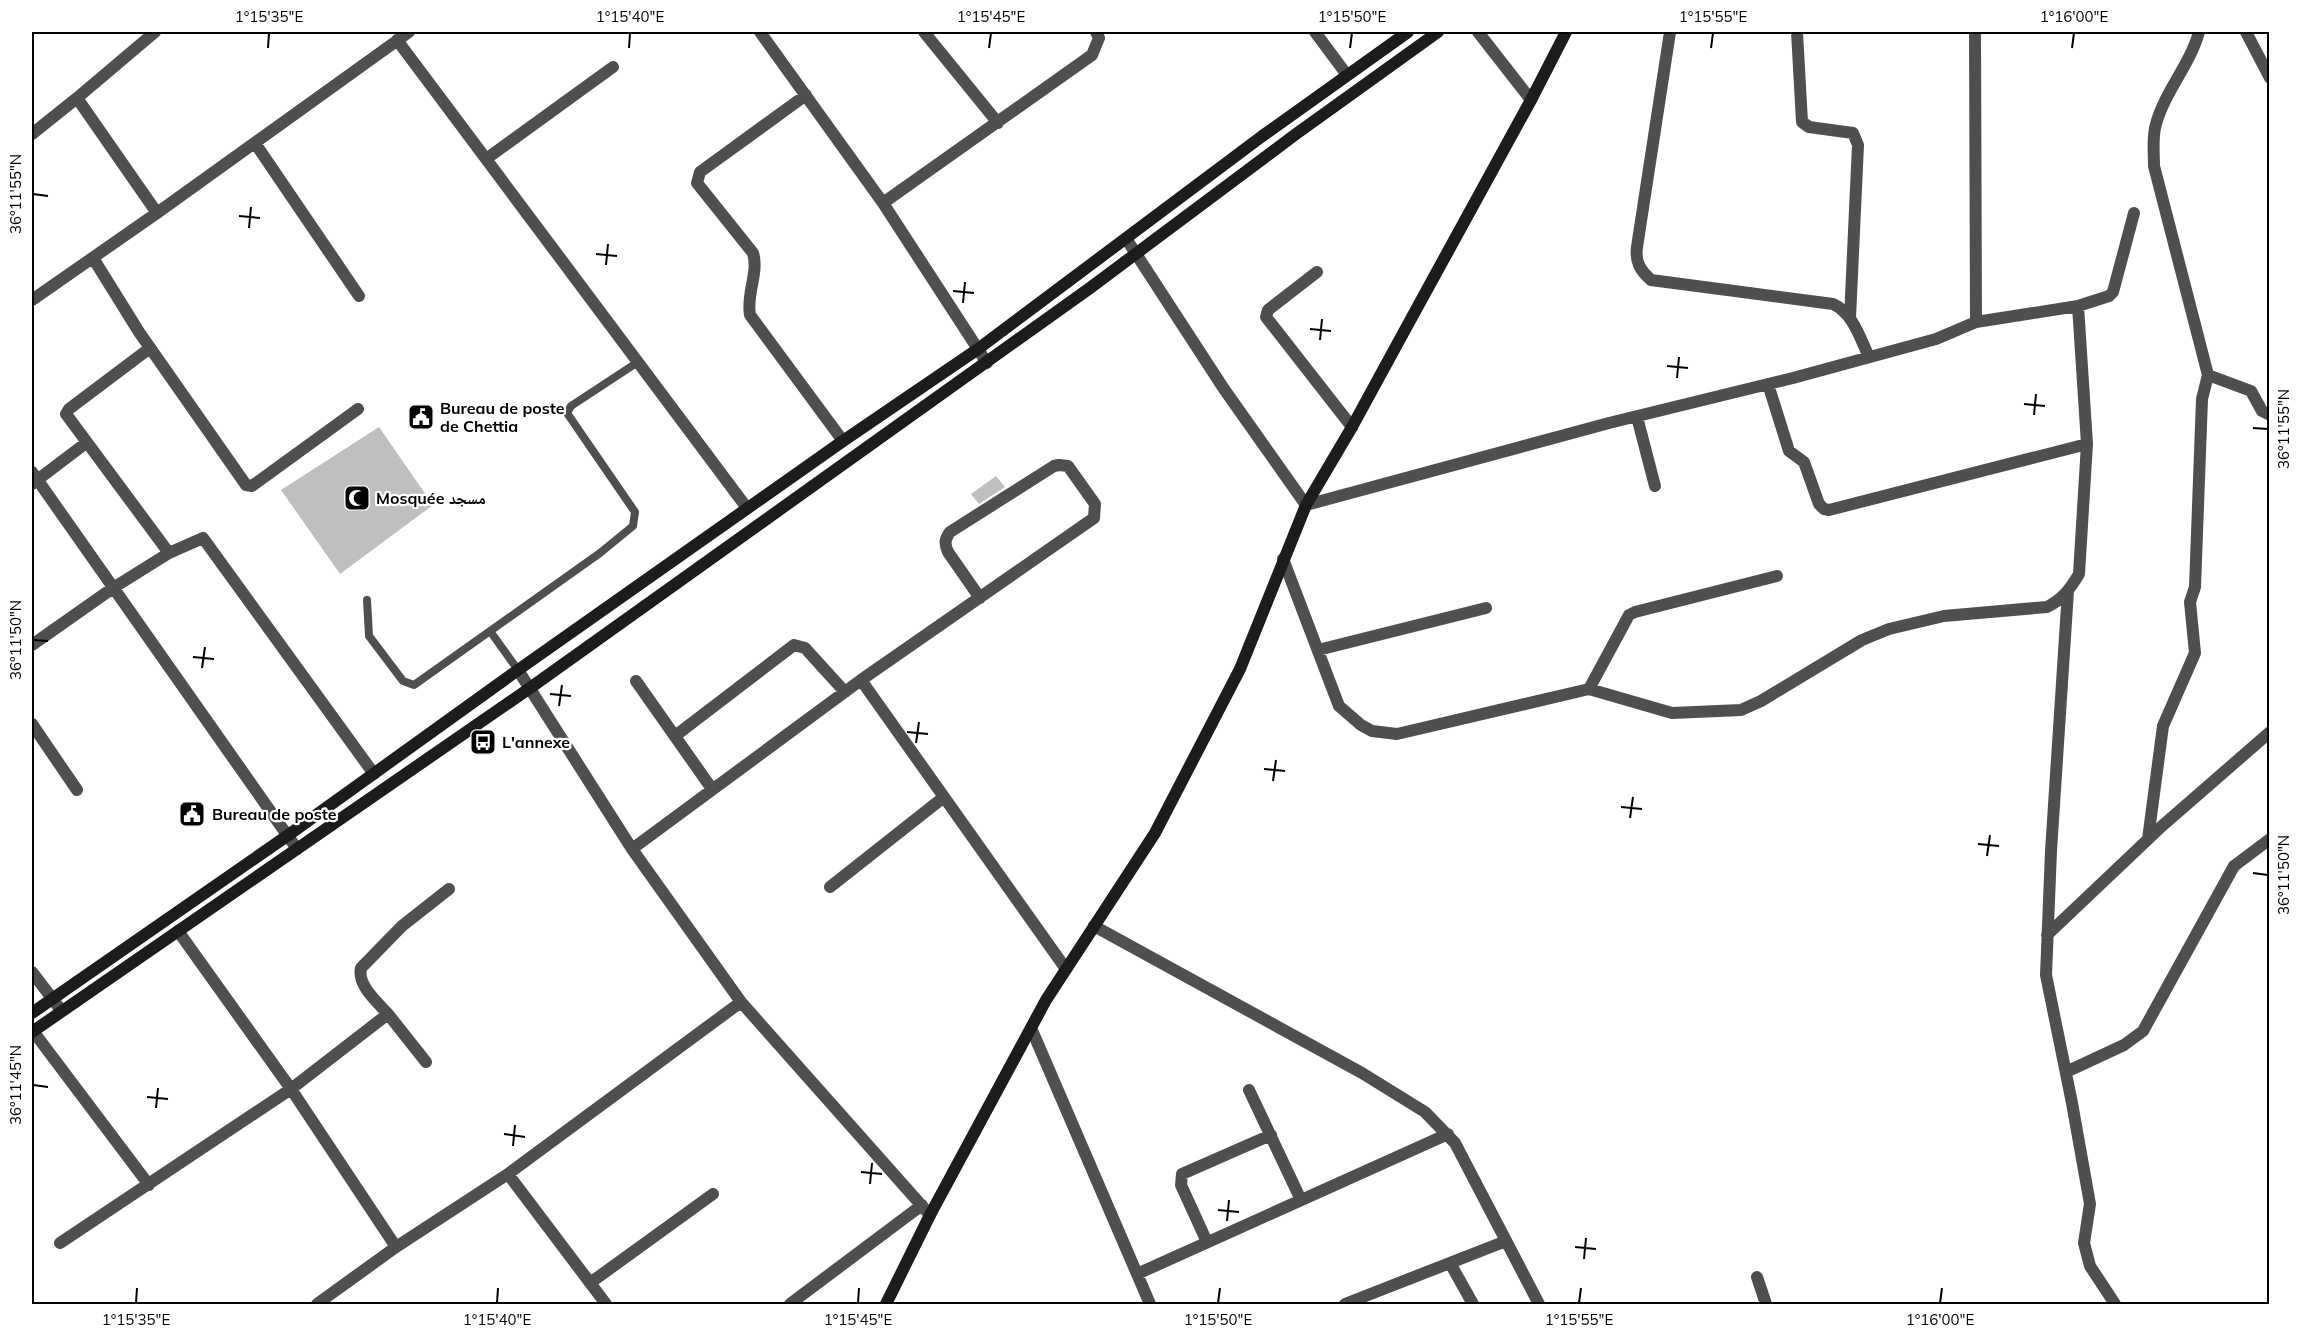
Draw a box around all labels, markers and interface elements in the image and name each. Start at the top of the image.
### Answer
text: 1°15'35"E [235,7,303,26]
text: 1°15'40"E [596,7,664,26]
text: 1°15'45"E [957,7,1025,26]
text: 1°15'50"E [1318,7,1386,26]
text: 1°15'55"E [1679,7,1747,26]
text: 1°16'00"E [2040,7,2108,26]
text: 36°11'55"N [6,154,25,234]
text: 36°11'55"N [2274,389,2293,469]
place label: Bureau de poste de Chettia [440,398,565,436]
public building icon: Bureau de poste de Chettia [406,402,436,432]
mosque icon: Mosquée مسجد [342,483,372,513]
place label: Mosquée مسجد [376,488,486,508]
text: 36°11'50"N [6,600,25,680]
bus stop icon: L'annexe [468,727,498,757]
place label: L'annexe [502,732,570,752]
public building icon: Bureau de poste [177,799,207,829]
place label: Bureau de poste [212,804,337,824]
text: 36°11'50"N [2274,835,2293,915]
text: 36°11'45"N [6,1045,25,1125]
text: 1°15'35"E [102,1310,170,1329]
text: 1°15'40"E [463,1310,531,1329]
text: 1°15'45"E [824,1310,892,1329]
text: 1°15'50"E [1184,1310,1252,1329]
text: 1°15'55"E [1545,1310,1613,1329]
text: 1°16'00"E [1906,1310,1974,1329]

